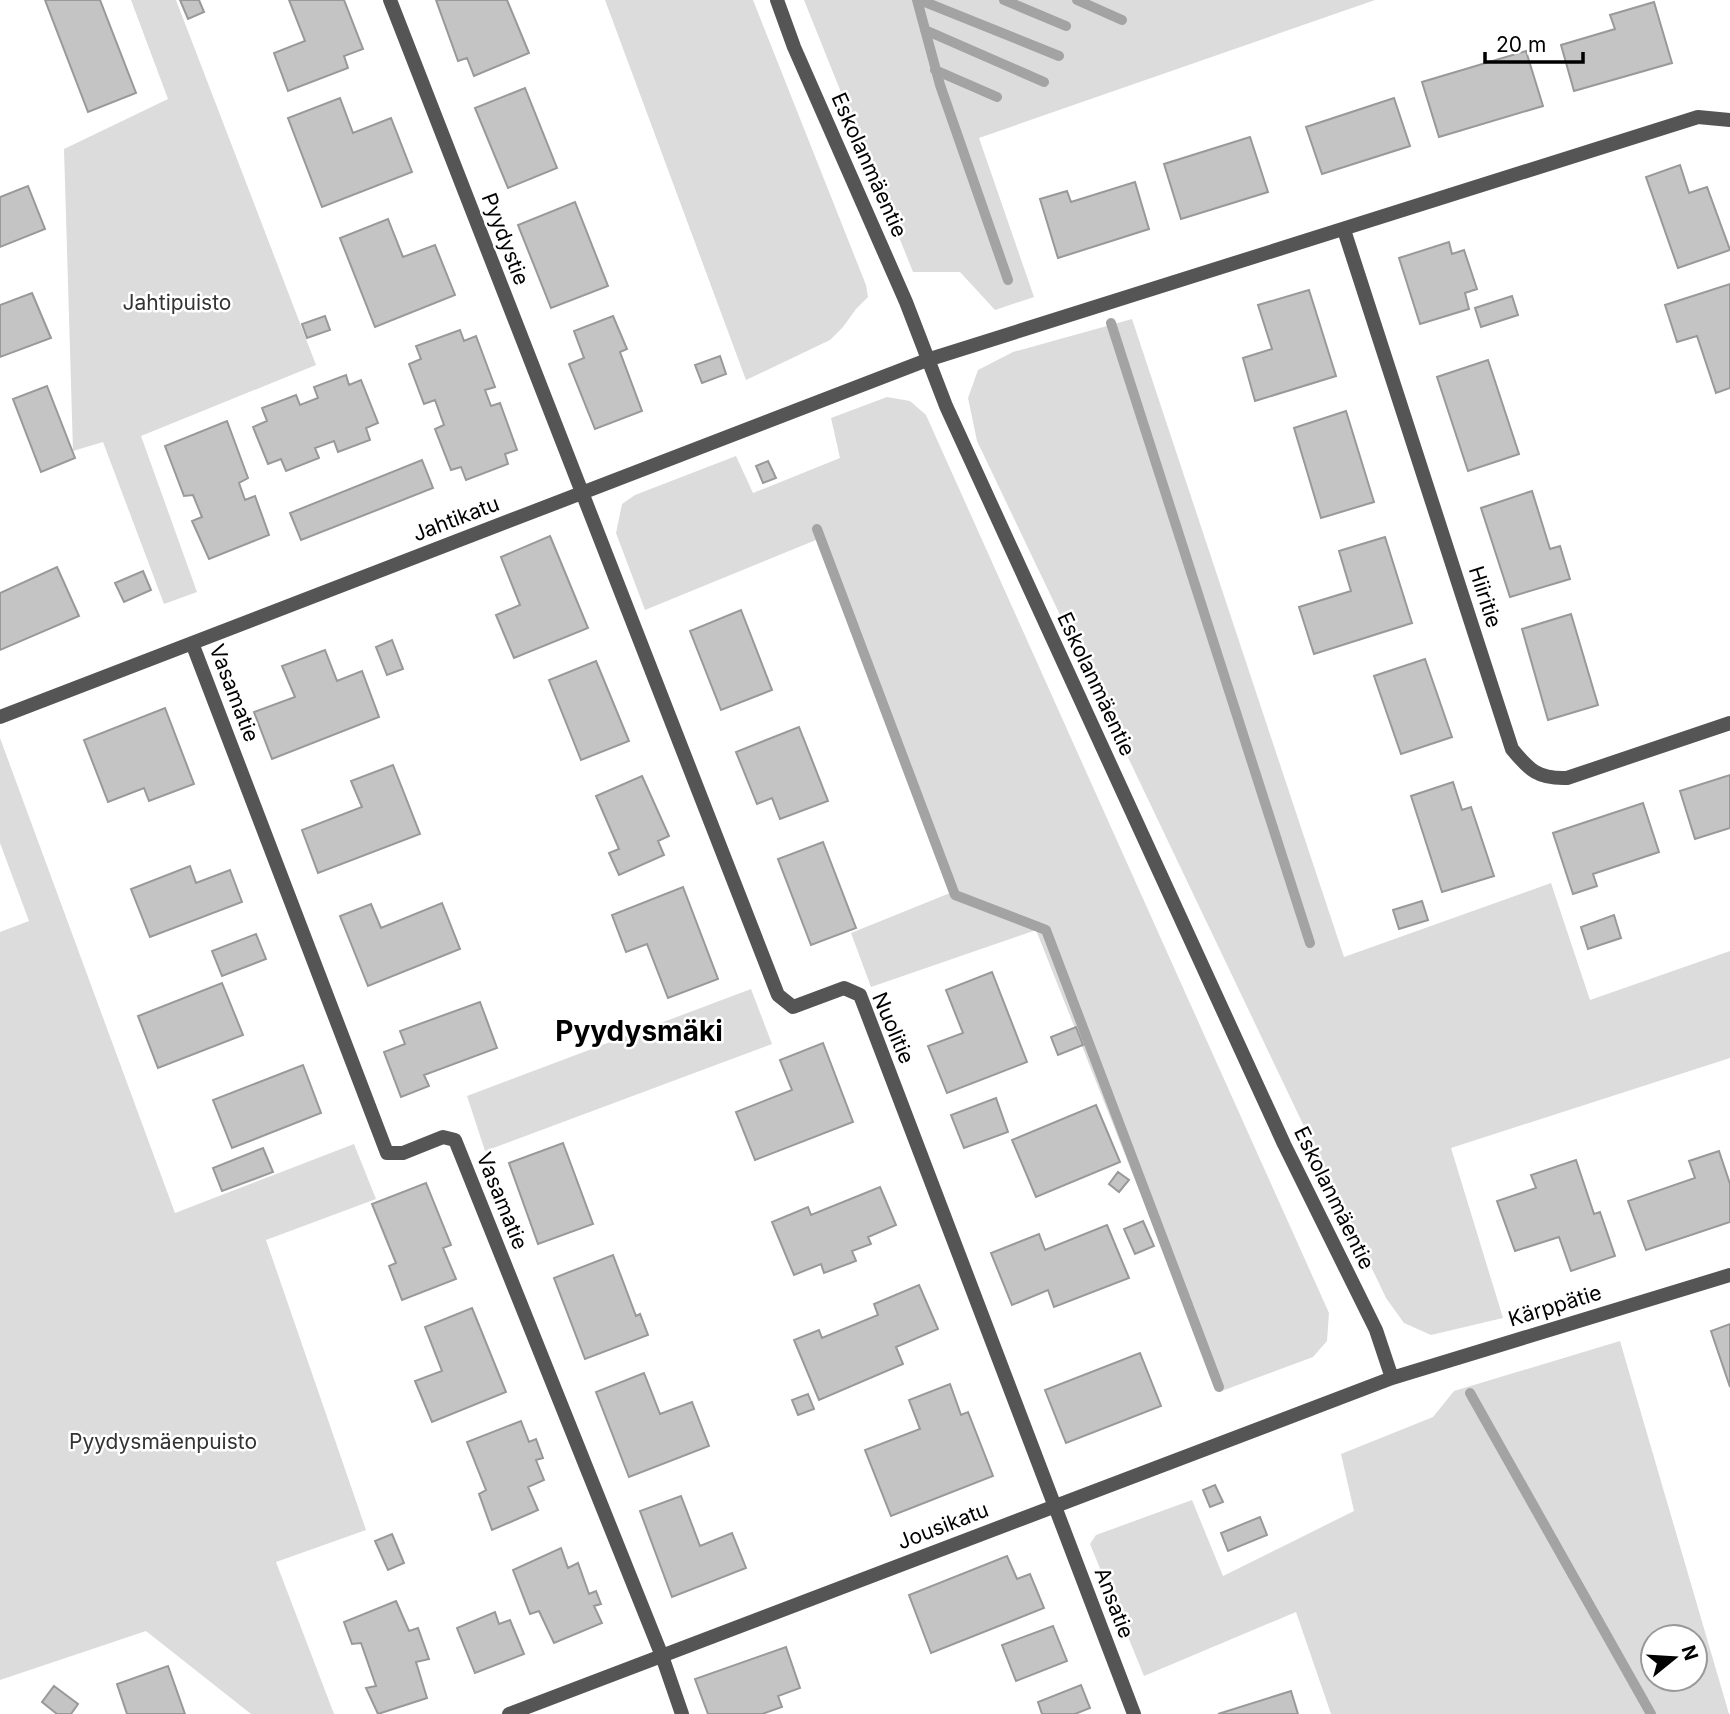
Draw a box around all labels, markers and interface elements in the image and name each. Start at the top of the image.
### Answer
scale bar [1485,21,1583,65]
text: 20 m [1496,32,1546,57]
street label: Eskolanmäentie [826,89,913,241]
street label: Pyydystie [476,189,534,288]
park label: Jahtipuisto [123,290,231,315]
street label: Jahtikatu [409,491,503,546]
street label: Hiiritie [1464,563,1507,631]
street label: Eskolanmäentie [1052,608,1141,760]
street label: Vasamatie [204,641,265,745]
street label: Nuolitie [867,988,920,1067]
district label: Pyydysmäki [555,1014,723,1048]
street label: Eskolanmäentie [1289,1122,1380,1273]
street label: Vasamatie [472,1149,533,1253]
street label: Kärppätie [1505,1280,1604,1332]
park label: Pyydysmäenpuisto [69,1429,257,1454]
street label: Jousikatu [894,1497,992,1554]
street label: Ansatie [1090,1564,1139,1642]
north arrow [1639,1623,1709,1693]
text: N [1677,1642,1703,1663]

